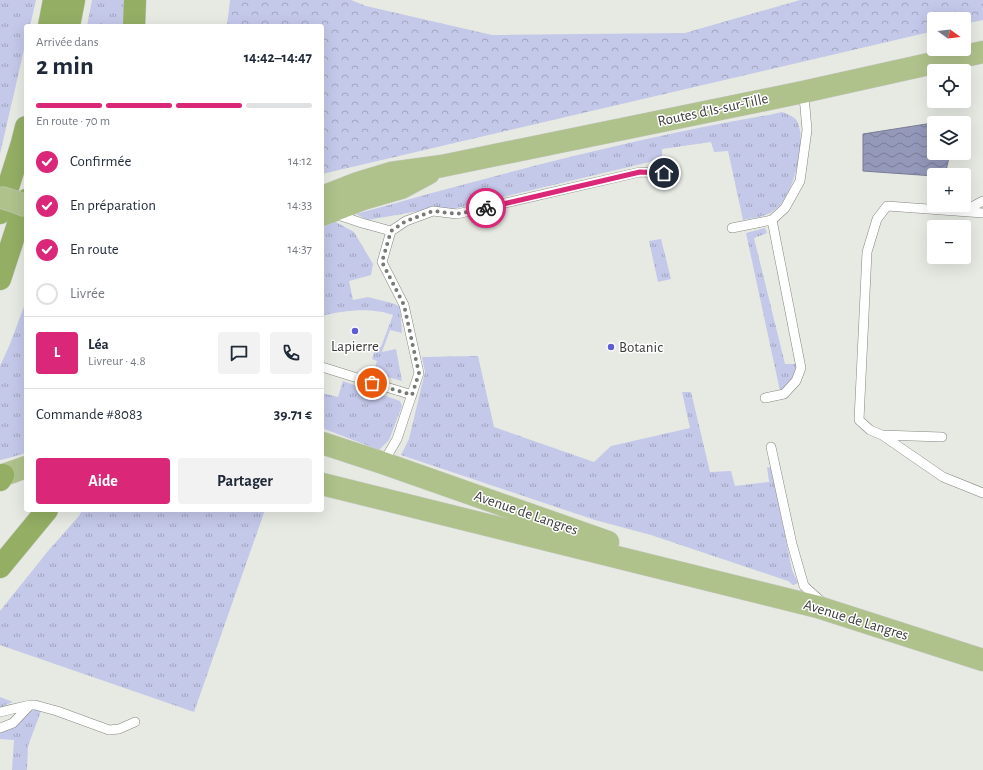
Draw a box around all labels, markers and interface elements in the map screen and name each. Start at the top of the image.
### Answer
north arrow [927,12,971,56]
map controls [927,12,971,264]
text: Arrivée dans [36,36,99,49]
text: 14:42–14:47 [244,50,312,65]
text: 2 min [36,53,94,79]
button: locate [927,64,971,108]
street label: Routes d'Is-sur-Tille [656,91,770,129]
text: En route · 70 m [36,115,110,128]
button: layers [927,116,971,160]
icon: check [36,151,58,173]
text: Confirmée [70,154,131,169]
text: 14:12 [288,155,312,168]
pin [647,156,681,190]
icon: home [653,162,675,184]
button: + [927,168,971,212]
courier [466,188,506,228]
icon: check [36,195,58,217]
icon: bike [475,197,497,219]
text: En préparation [70,198,156,213]
text: 14:33 [288,199,312,212]
button: − [927,220,971,264]
icon: check [36,239,58,261]
text: En route [70,242,119,257]
text: 14:37 [288,243,312,256]
text: Livrée [70,286,105,301]
marker: Lapierre [350,326,360,336]
button: chat [218,332,260,374]
button: phone [270,332,312,374]
text: Léa [88,337,109,352]
place label: Lapierre [331,339,379,354]
place label: Botanic [619,340,663,355]
marker: Botanic [606,342,616,352]
text: L [54,345,60,360]
text: Livreur · 4.8 [88,355,146,368]
pin [355,366,389,400]
icon: bag [361,372,383,394]
text: Commande #8083 [36,407,142,422]
text: 39.71 € [274,407,312,422]
button: Aide [36,458,170,504]
button: Partager [178,458,312,504]
street label: Avenue de Langres [472,488,580,538]
street label: Avenue de Langres [802,597,910,643]

